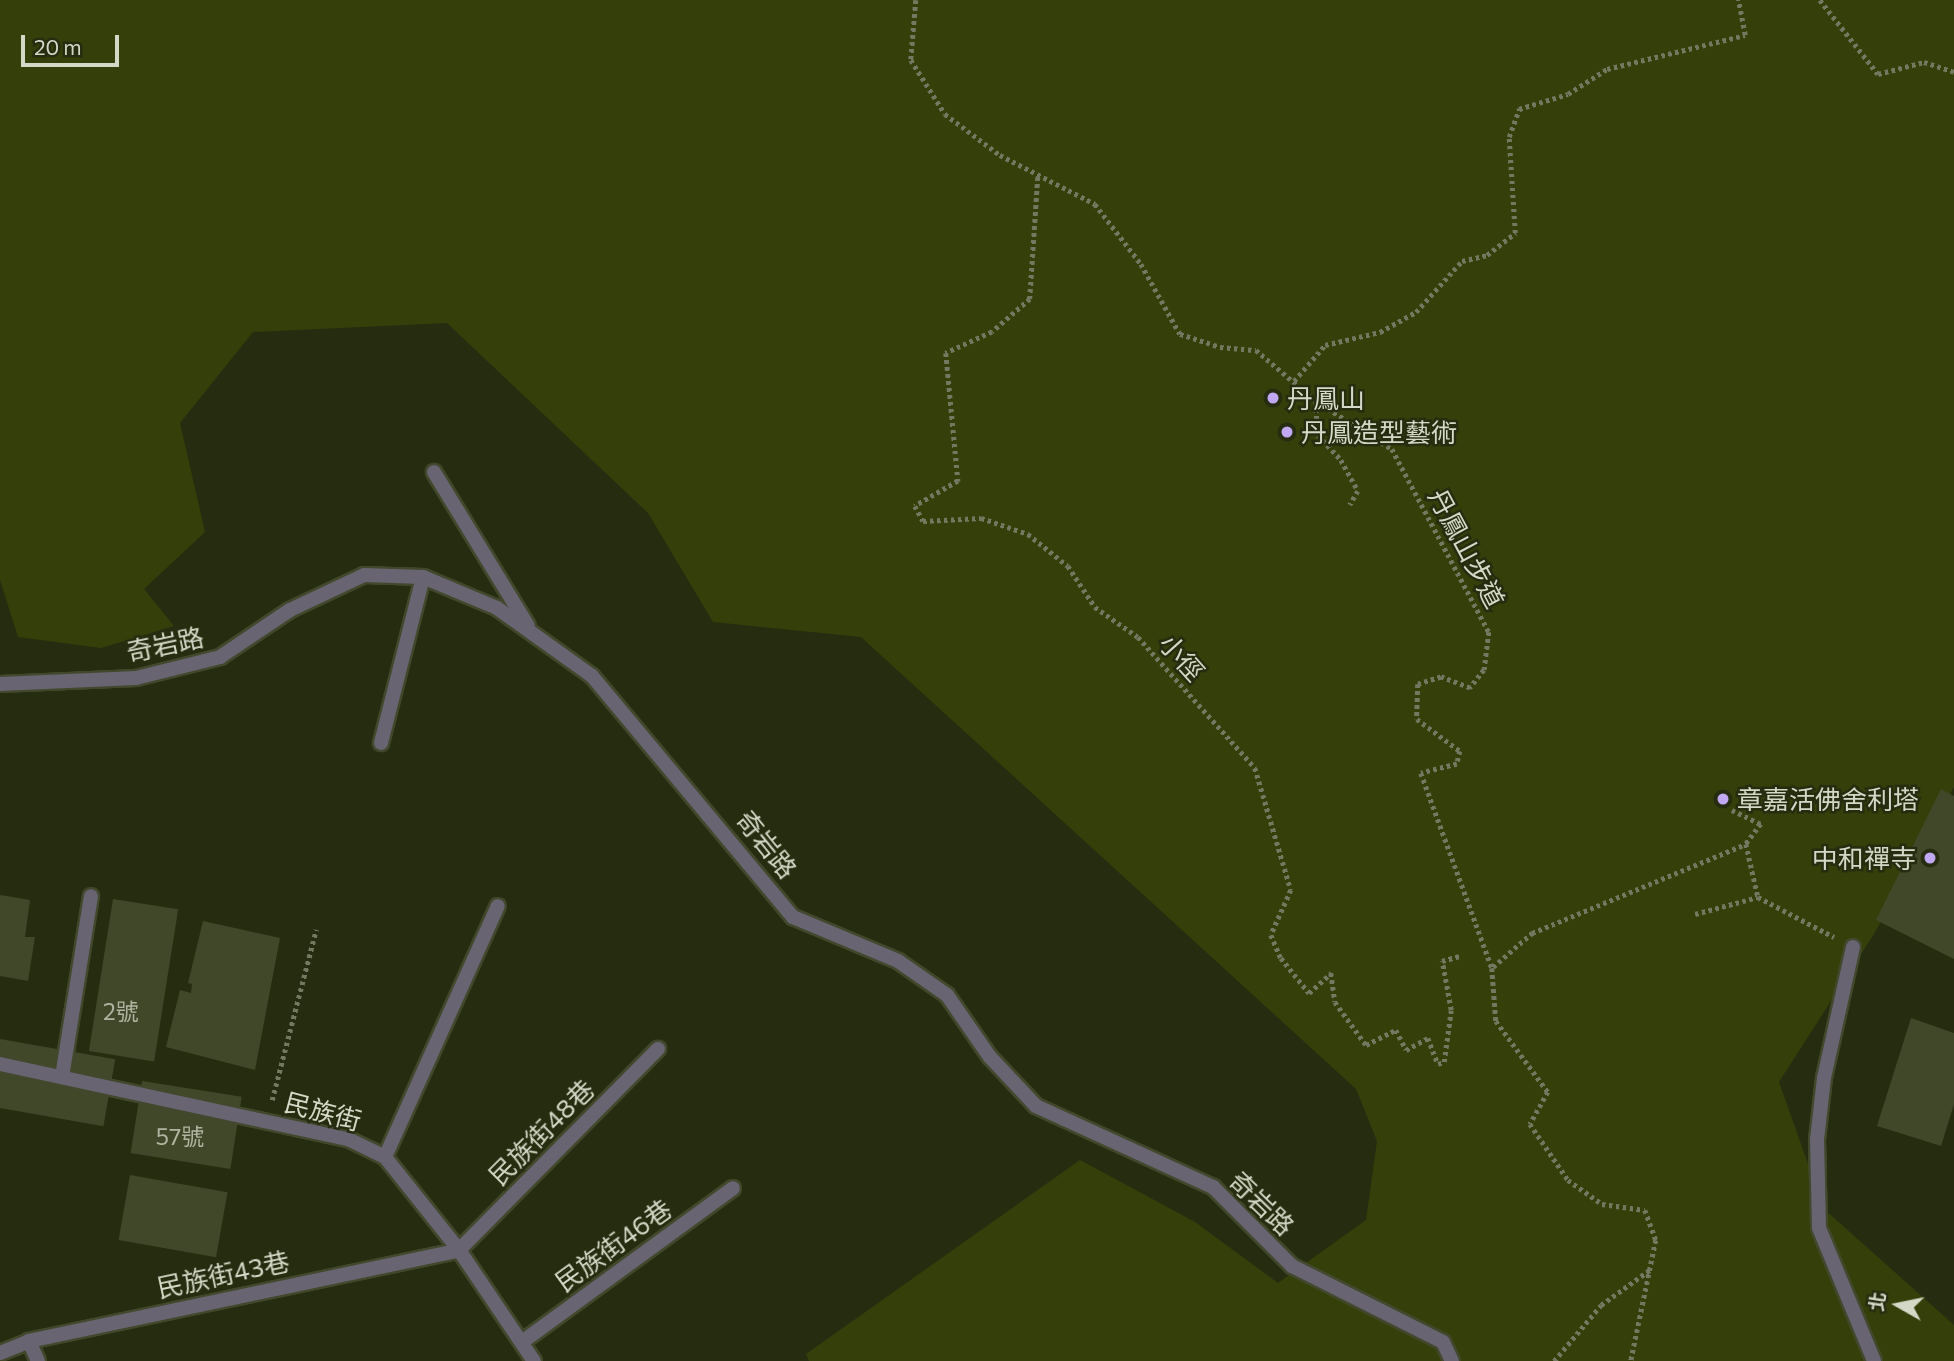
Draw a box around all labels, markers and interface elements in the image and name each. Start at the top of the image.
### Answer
scale bar [24,21,122,65]
text: 20 m [34,34,82,59]
place label: 丹鳳山 [1287,382,1365,414]
marker: 丹鳳山 [1265,390,1281,406]
place label: 丹鳳造型藝術 [1301,416,1457,448]
marker: 丹鳳造型藝術 [1279,424,1295,440]
street label: 丹鳳山步道 [1423,483,1511,613]
street label: 奇岩路 [124,621,206,667]
street label: 小徑 [1153,627,1211,687]
place label: 章嘉活佛舍利塔 [1737,783,1919,815]
marker: 章嘉活佛舍利塔 [1715,791,1731,807]
street label: 奇岩路 [730,804,804,884]
place label: 中和禪寺 [1812,842,1916,874]
marker: 中和禪寺 [1922,850,1938,866]
house number: 2號 [103,997,139,1025]
street label: 民族街48巷 [482,1073,600,1191]
street label: 民族街 [281,1086,365,1136]
house number: 57號 [156,1122,204,1150]
street label: 奇岩路 [1223,1165,1301,1241]
street label: 民族街46巷 [549,1193,677,1297]
street label: 民族街43巷 [154,1245,292,1303]
north arrow [1863,1270,1933,1340]
text: 北 [1864,1290,1890,1313]

